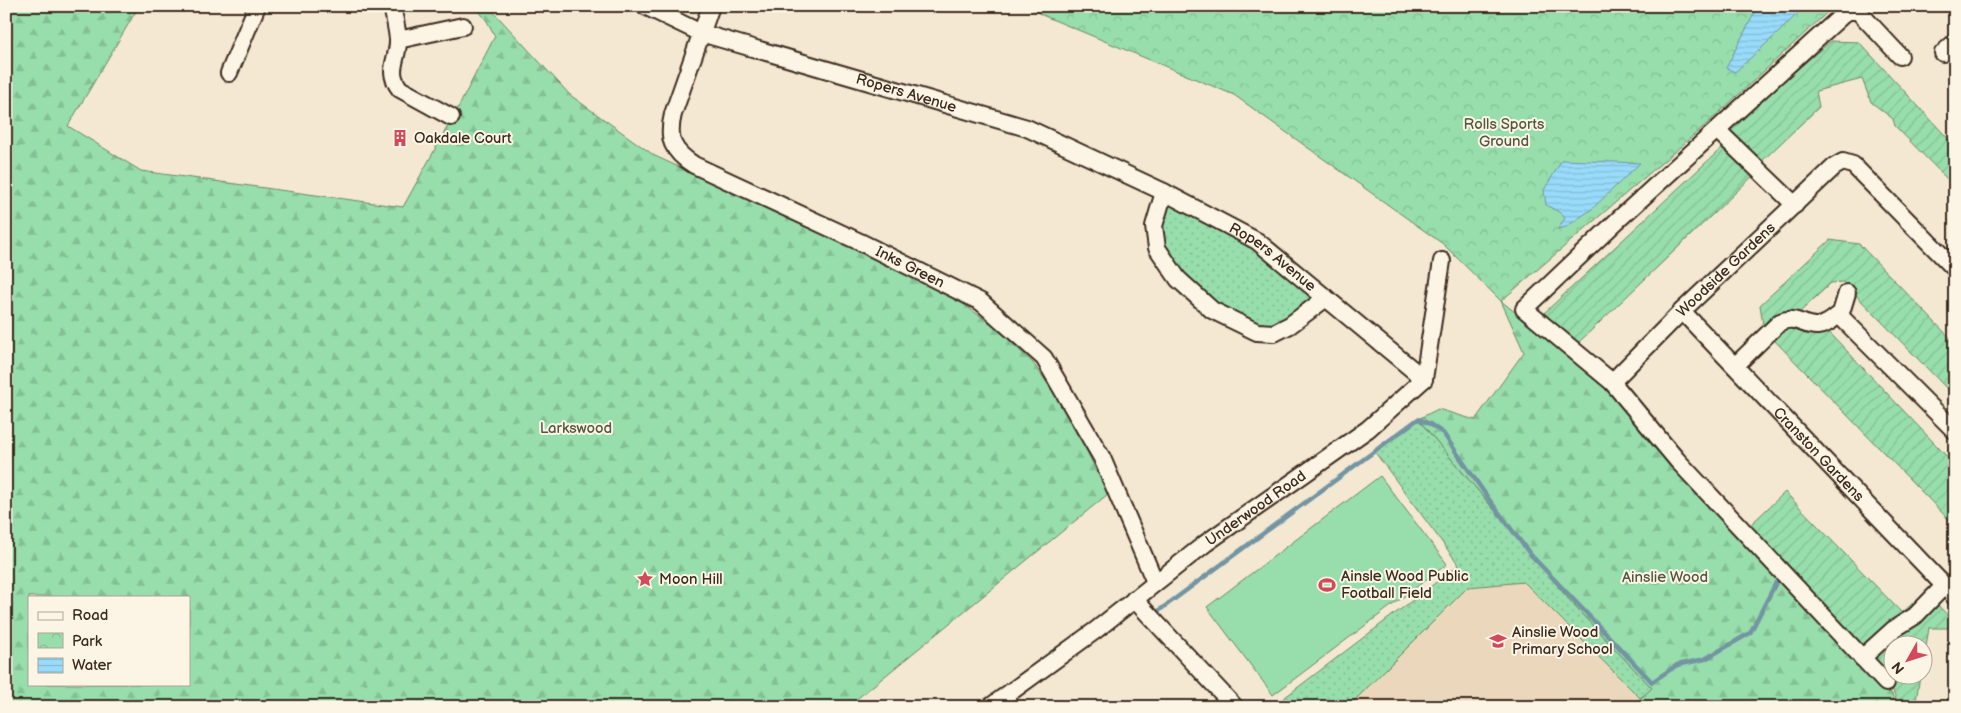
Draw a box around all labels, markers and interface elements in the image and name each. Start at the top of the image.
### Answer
street label: Ropers Avenue [854,70,959,117]
park label: Rolls Sports Ground [1464,115,1545,151]
building icon: Oakdale Court [390,128,410,148]
place label: Oakdale Court [414,129,512,148]
street label: Woodside Gardens [1673,218,1780,321]
street label: Ropers Avenue [1226,219,1320,296]
street label: Inks Green [872,242,948,292]
street label: Cranston Gardens [1769,403,1868,506]
park label: Larkswood [540,419,612,438]
street label: Underwood Road [1202,467,1310,550]
place label: Ainsle Wood Public Football Field [1341,567,1469,603]
park label: Ainslie Wood [1622,568,1708,587]
place icon: Moon Hill [635,569,655,589]
place label: Moon Hill [659,570,723,589]
sports icon: Ainsle Wood Public Football Field [1317,575,1337,595]
legend [28,596,190,686]
text: Road [72,606,108,625]
place label: Ainslie Wood Primary School [1512,623,1613,659]
school or university icon: Ainslie Wood Primary School [1488,631,1508,651]
text: Park [72,632,103,651]
north arrow [1884,636,1934,686]
text: Water [72,656,112,675]
text: N [1888,658,1908,677]

